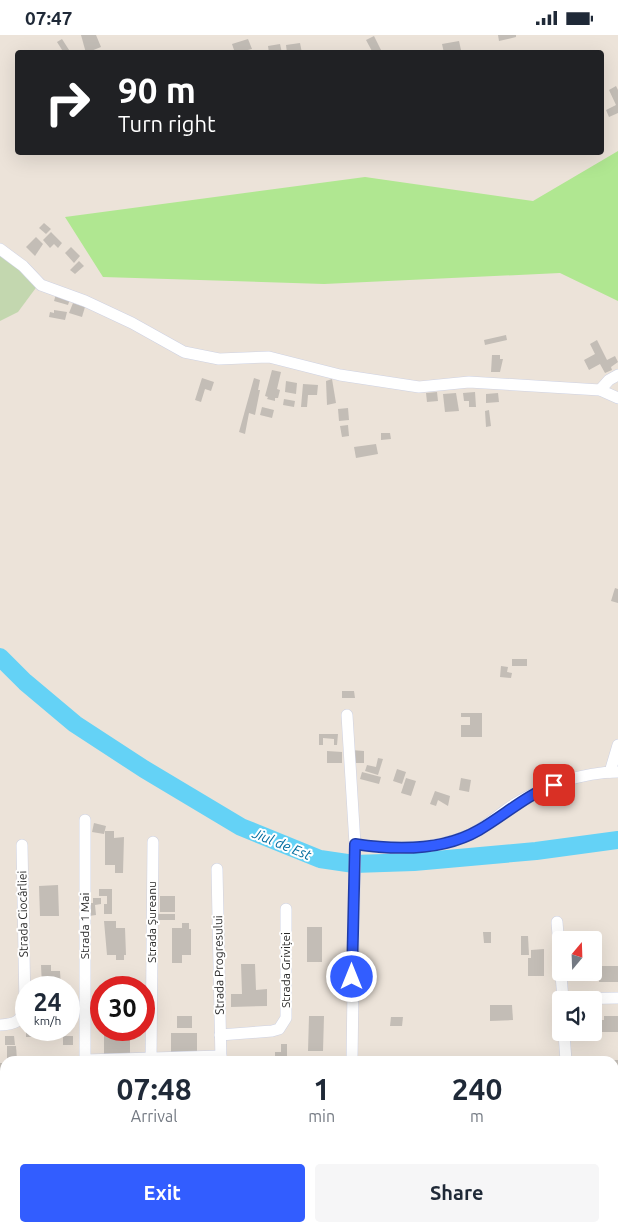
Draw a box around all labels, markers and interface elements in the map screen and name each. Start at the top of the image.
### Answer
text: 07:47 [25,7,73,29]
icon: right [35,70,100,135]
text: 90 m [118,70,196,110]
text: Turn right [118,111,216,136]
pin [533,764,575,806]
icon: arrive [540,771,568,799]
water label: Jiul de Est [249,825,314,863]
street label: Strada Ciocârliei [15,870,30,958]
street label: Strada Șureanu [145,881,158,963]
street label: Strada 1 Mai [78,893,91,959]
street label: Strada Progresului [211,915,226,1015]
north arrow [552,931,602,981]
map controls [552,931,602,1041]
street label: Strada Griviței [279,932,292,1008]
position arrow [325,950,377,1002]
speed limit sign: 30 [90,976,155,1041]
text: 24 [33,988,62,1016]
button: sound [552,991,602,1041]
text: km/h [34,1014,61,1027]
text: 07:48 [117,1072,192,1106]
text: 1 [313,1072,330,1106]
text: 240 [452,1072,502,1106]
text: Arrival [131,1107,177,1125]
text: min [308,1107,335,1125]
text: m [470,1107,484,1125]
button: Exit [20,1164,305,1222]
button: Share [315,1164,599,1222]

